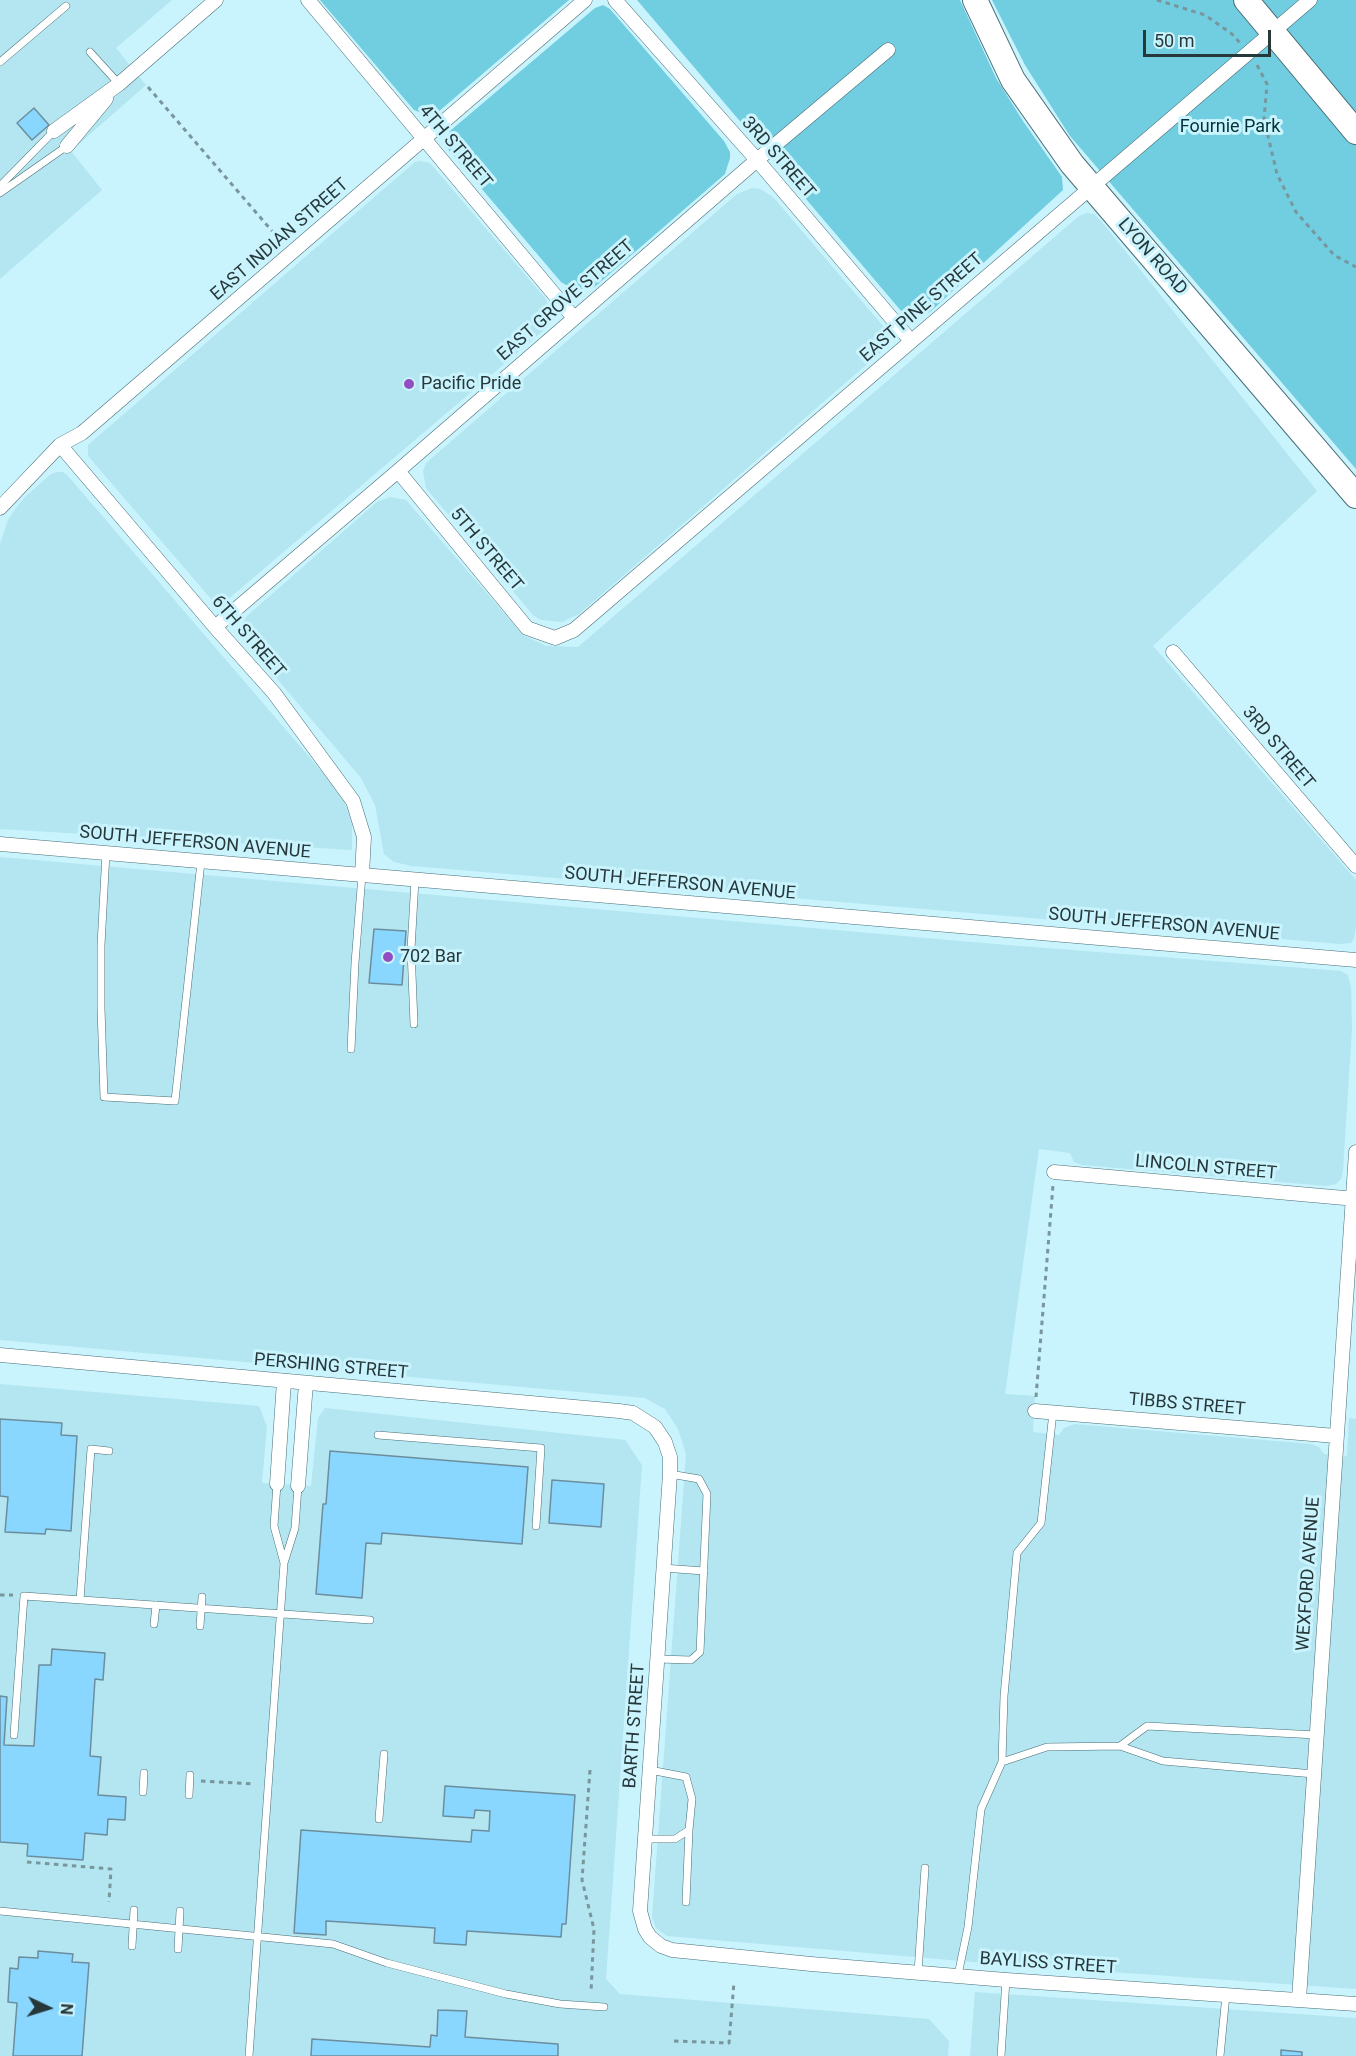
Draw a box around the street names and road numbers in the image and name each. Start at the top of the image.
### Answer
street label: 4TH STREET [414,101,496,193]
street label: 3RD STREET [737,113,819,203]
street label: EAST INDIAN STREET [207,174,353,306]
street label: LYON ROAD [1113,214,1191,300]
street label: EAST GROVE STREET [493,236,639,366]
street label: EAST PINE STREET [856,249,988,367]
street label: 5TH STREET [445,504,527,596]
street label: 6TH STREET [206,591,290,683]
street label: 3RD STREET [1237,702,1319,794]
street label: SOUTH JEFFERSON AVENUE [79,822,311,864]
street label: SOUTH JEFFERSON AVENUE [564,863,796,905]
street label: SOUTH JEFFERSON AVENUE [1048,904,1280,946]
street label: LINCOLN STREET [1134,1151,1278,1185]
street label: PERSHING STREET [253,1350,409,1384]
street label: TIBBS STREET [1128,1389,1246,1421]
street label: WEXFORD AVENUE [1293,1496,1325,1652]
street label: BARTH STREET [620,1663,650,1789]
street label: BAYLISS STREET [979,1948,1117,1980]

